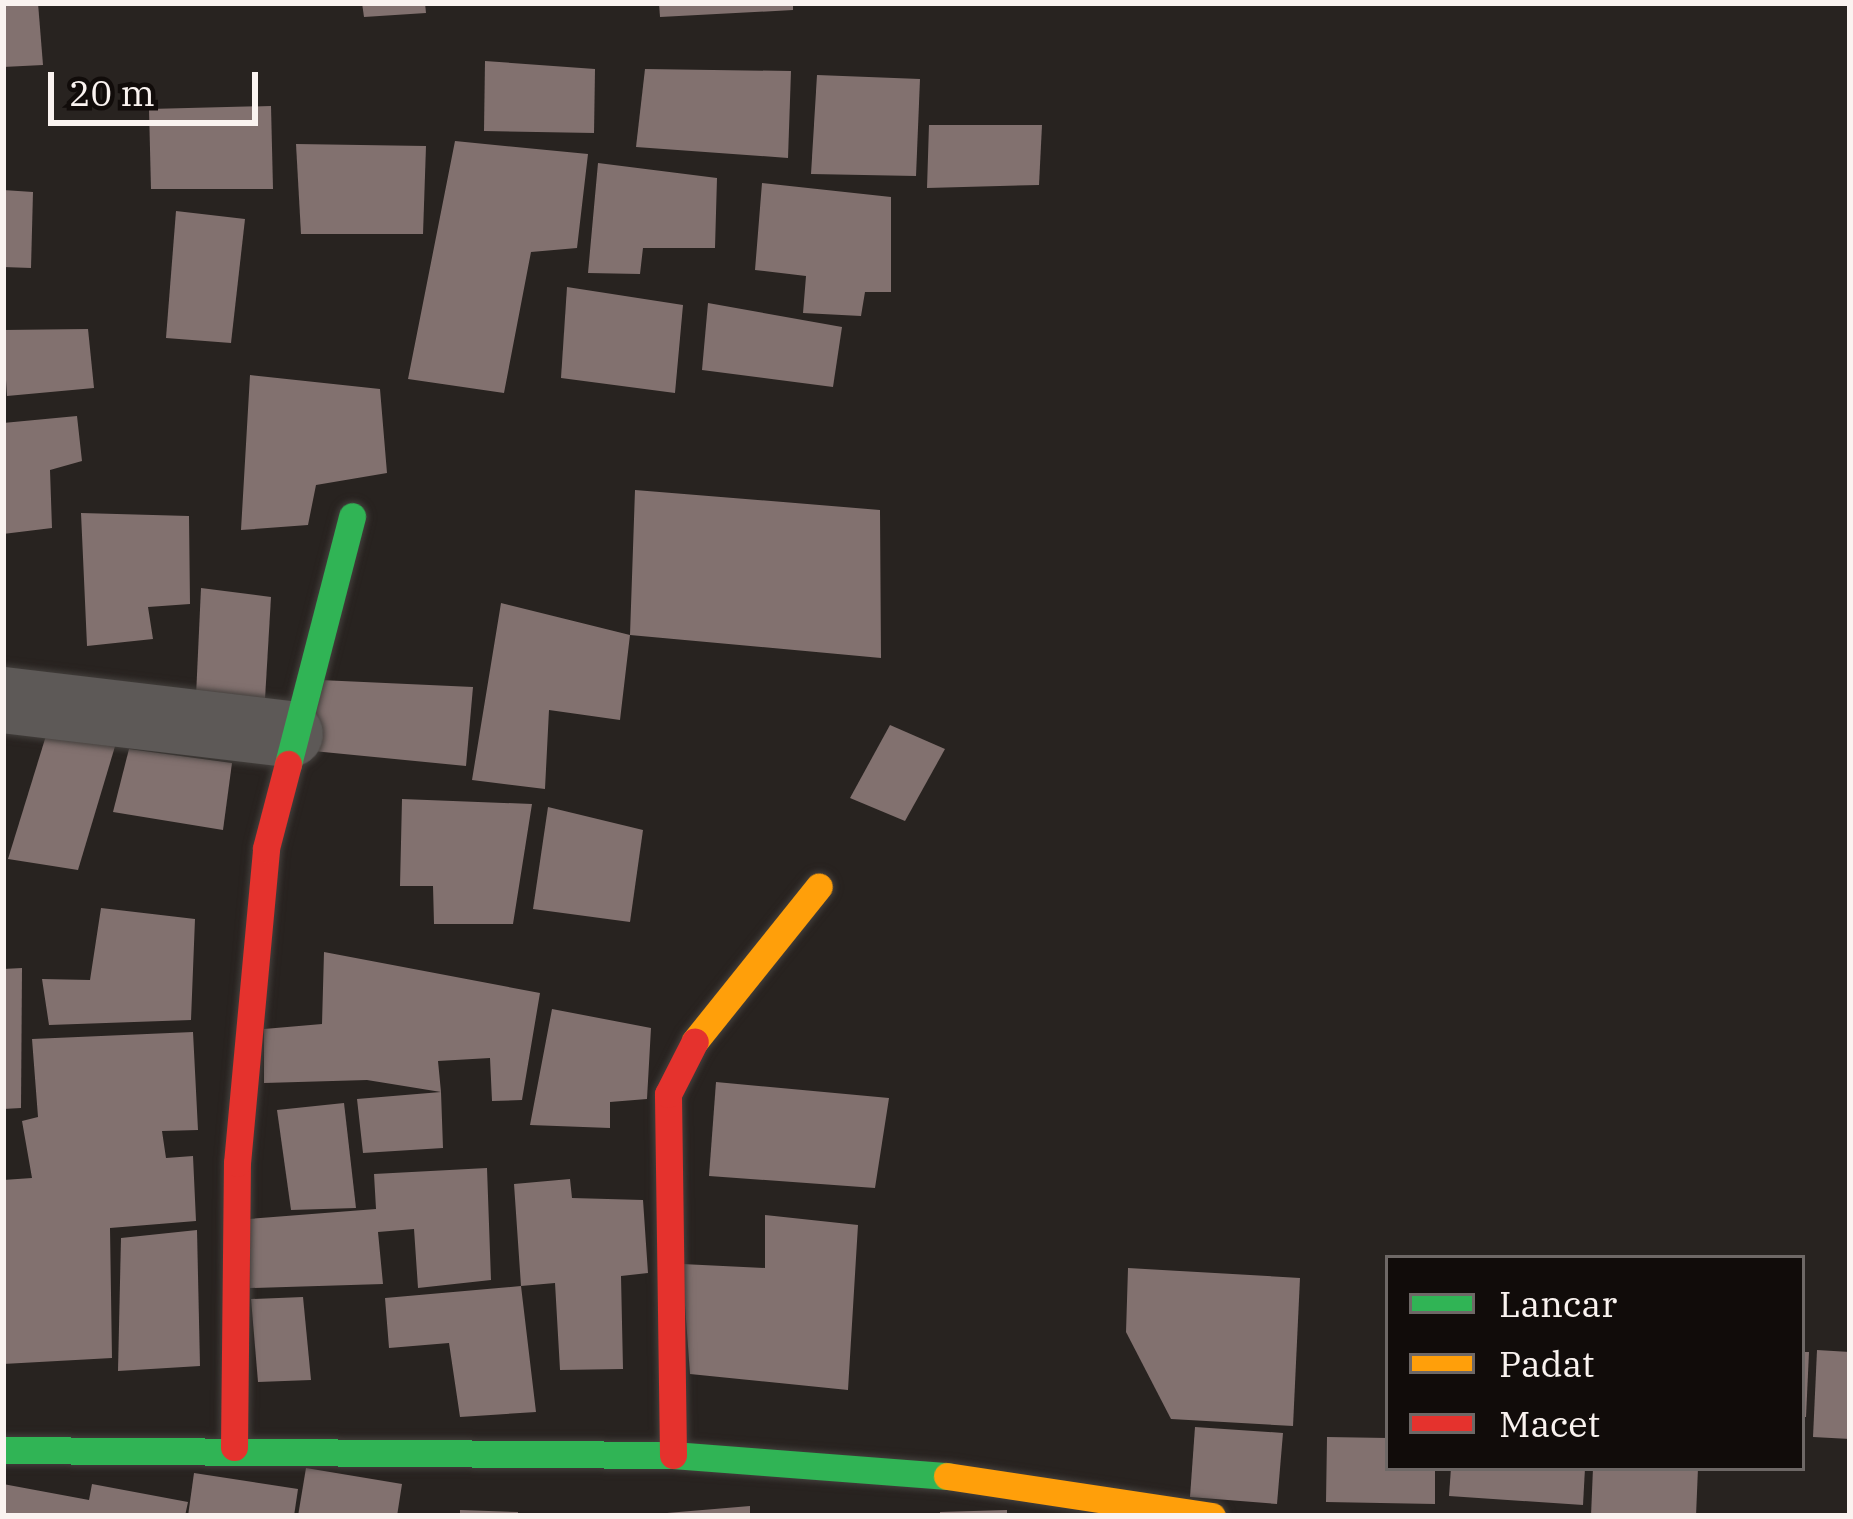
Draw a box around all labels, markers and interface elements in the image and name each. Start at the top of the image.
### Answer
scale bar [54,48,264,122]
text: 20 m [69,69,155,116]
legend [1385,1255,1805,1471]
text: Lancar [1499,1280,1617,1327]
text: Padat [1499,1340,1595,1387]
text: Macet [1499,1400,1600,1447]

